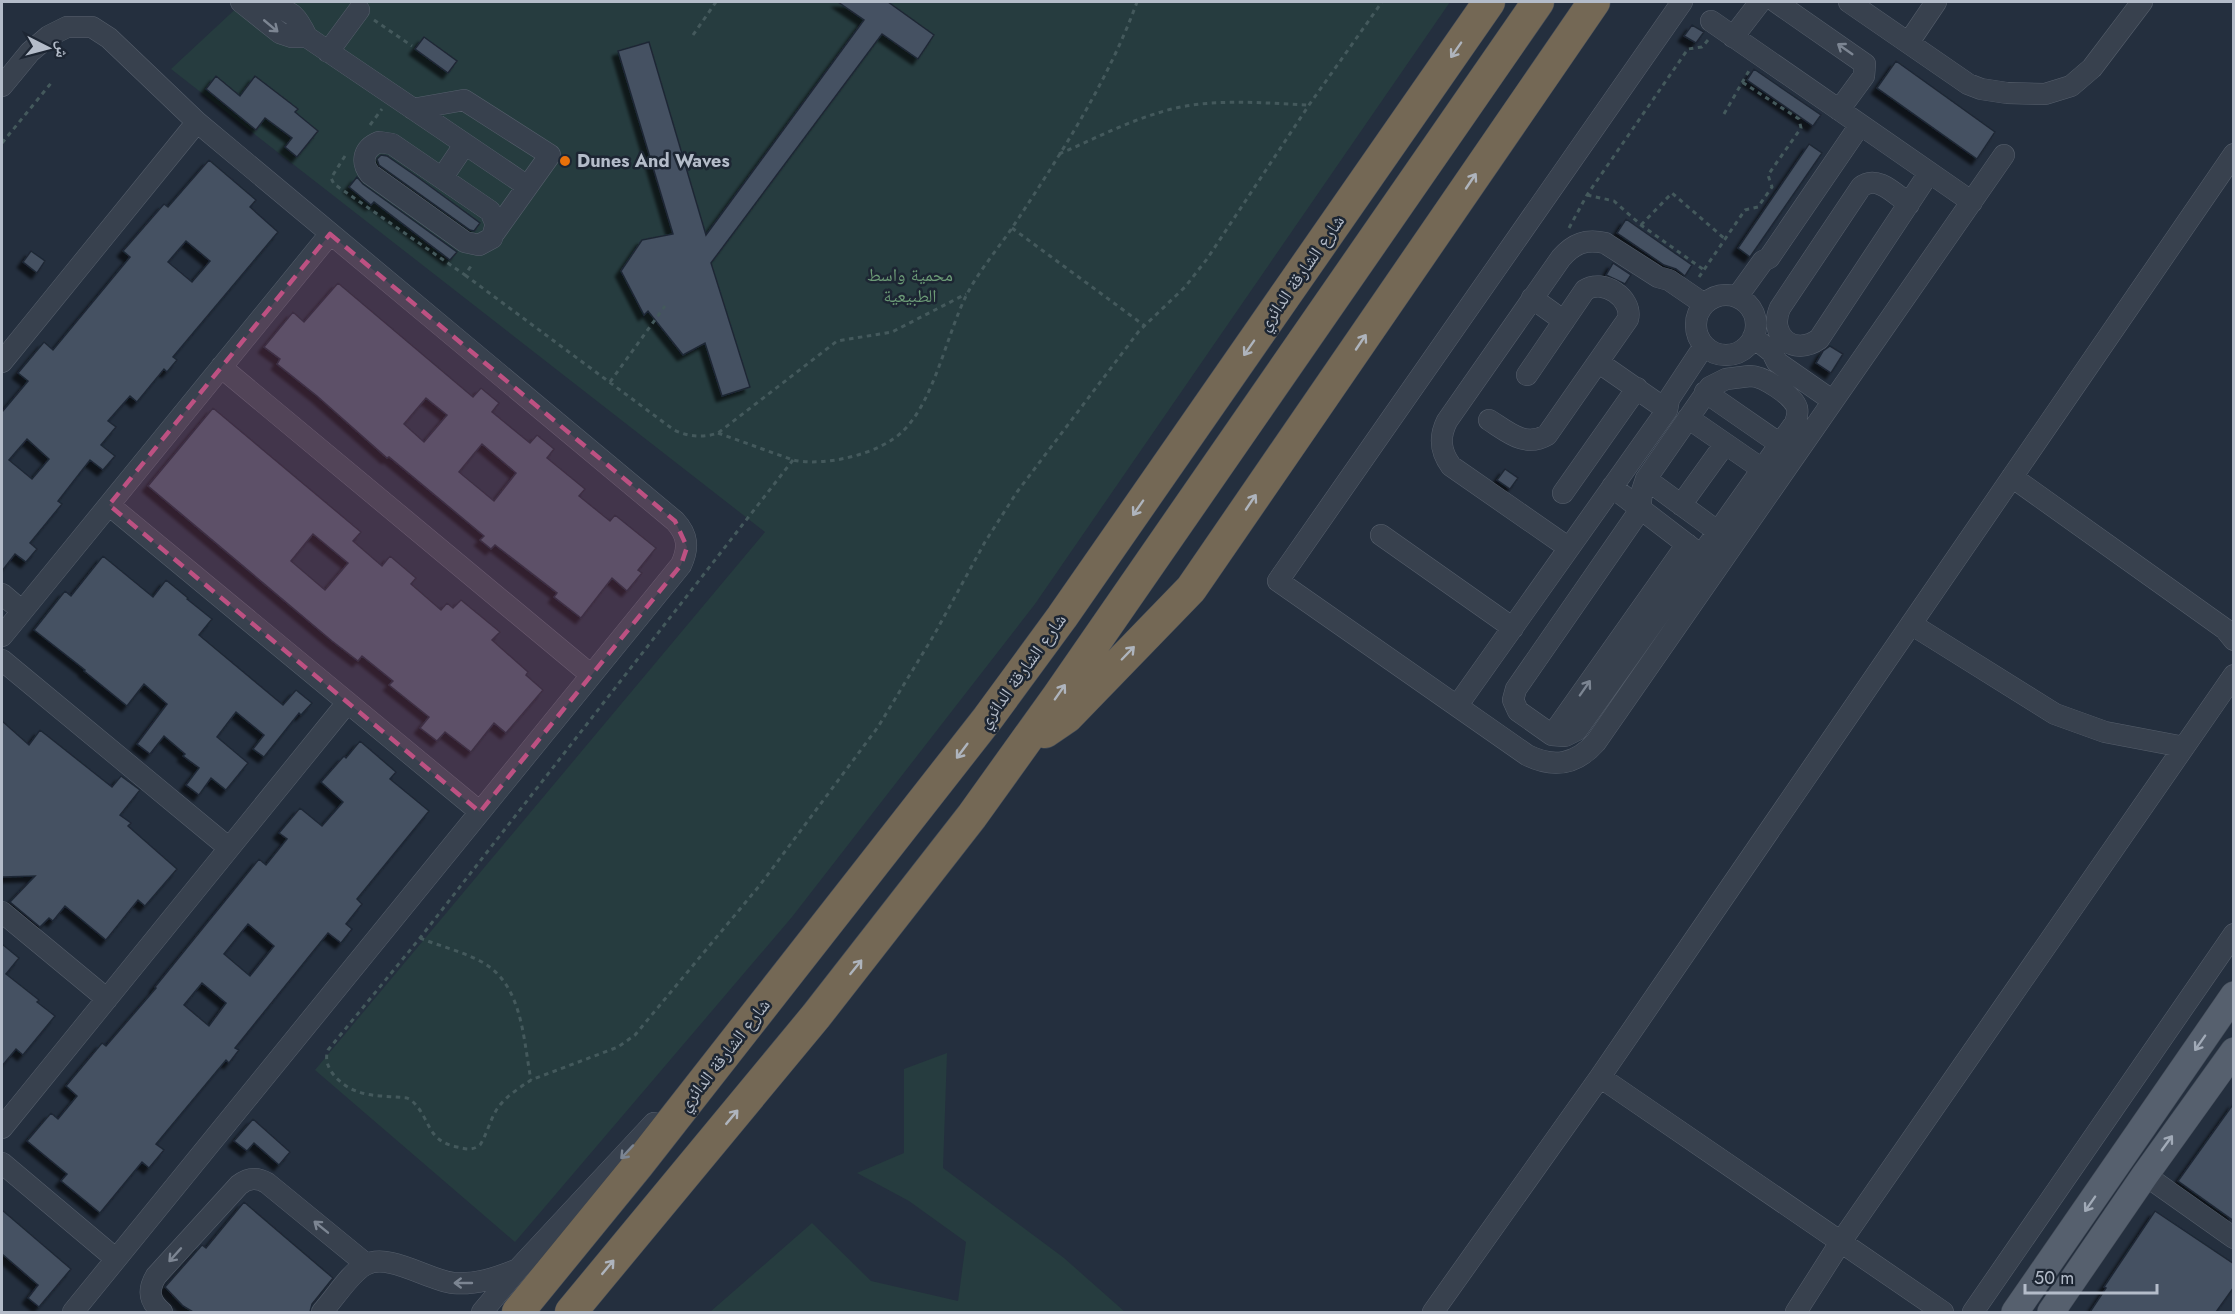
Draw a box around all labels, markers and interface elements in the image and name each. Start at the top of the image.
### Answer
north arrow [18,18,78,78]
one-way arrow [263,20,279,33]
text: ش [50,40,75,59]
one-way arrow [1450,41,1462,57]
one-way arrow [1838,43,1854,55]
place label: Dunes And Waves [577,148,730,174]
marker: Dunes And Waves [558,154,572,168]
one-way arrow [1465,173,1477,189]
street label: شارع الشارقة الدائري [1251,210,1352,337]
park label: محمية واسط الطبيعية [867,262,953,309]
one-way arrow [1355,334,1367,350]
one-way arrow [1243,339,1255,356]
one-way arrow [1245,495,1257,511]
one-way arrow [1132,500,1144,516]
street label: شارع الشارقة الدائري [971,608,1074,735]
one-way arrow [1121,646,1136,661]
one-way arrow [1579,680,1591,696]
one-way arrow [1054,685,1066,701]
one-way arrow [956,743,969,759]
one-way arrow [850,959,863,975]
street label: شارع الشارقة الدائري [672,993,778,1118]
one-way arrow [2194,1034,2206,1051]
one-way arrow [726,1109,739,1125]
one-way arrow [2161,1136,2174,1152]
one-way arrow [620,1145,634,1160]
one-way arrow [2084,1195,2096,1211]
one-way arrow [314,1220,329,1234]
one-way arrow [168,1247,182,1262]
scale bar [2025,1257,2157,1295]
one-way arrow [601,1260,614,1276]
text: 50 m [2034,1265,2074,1291]
one-way arrow [454,1277,473,1289]

